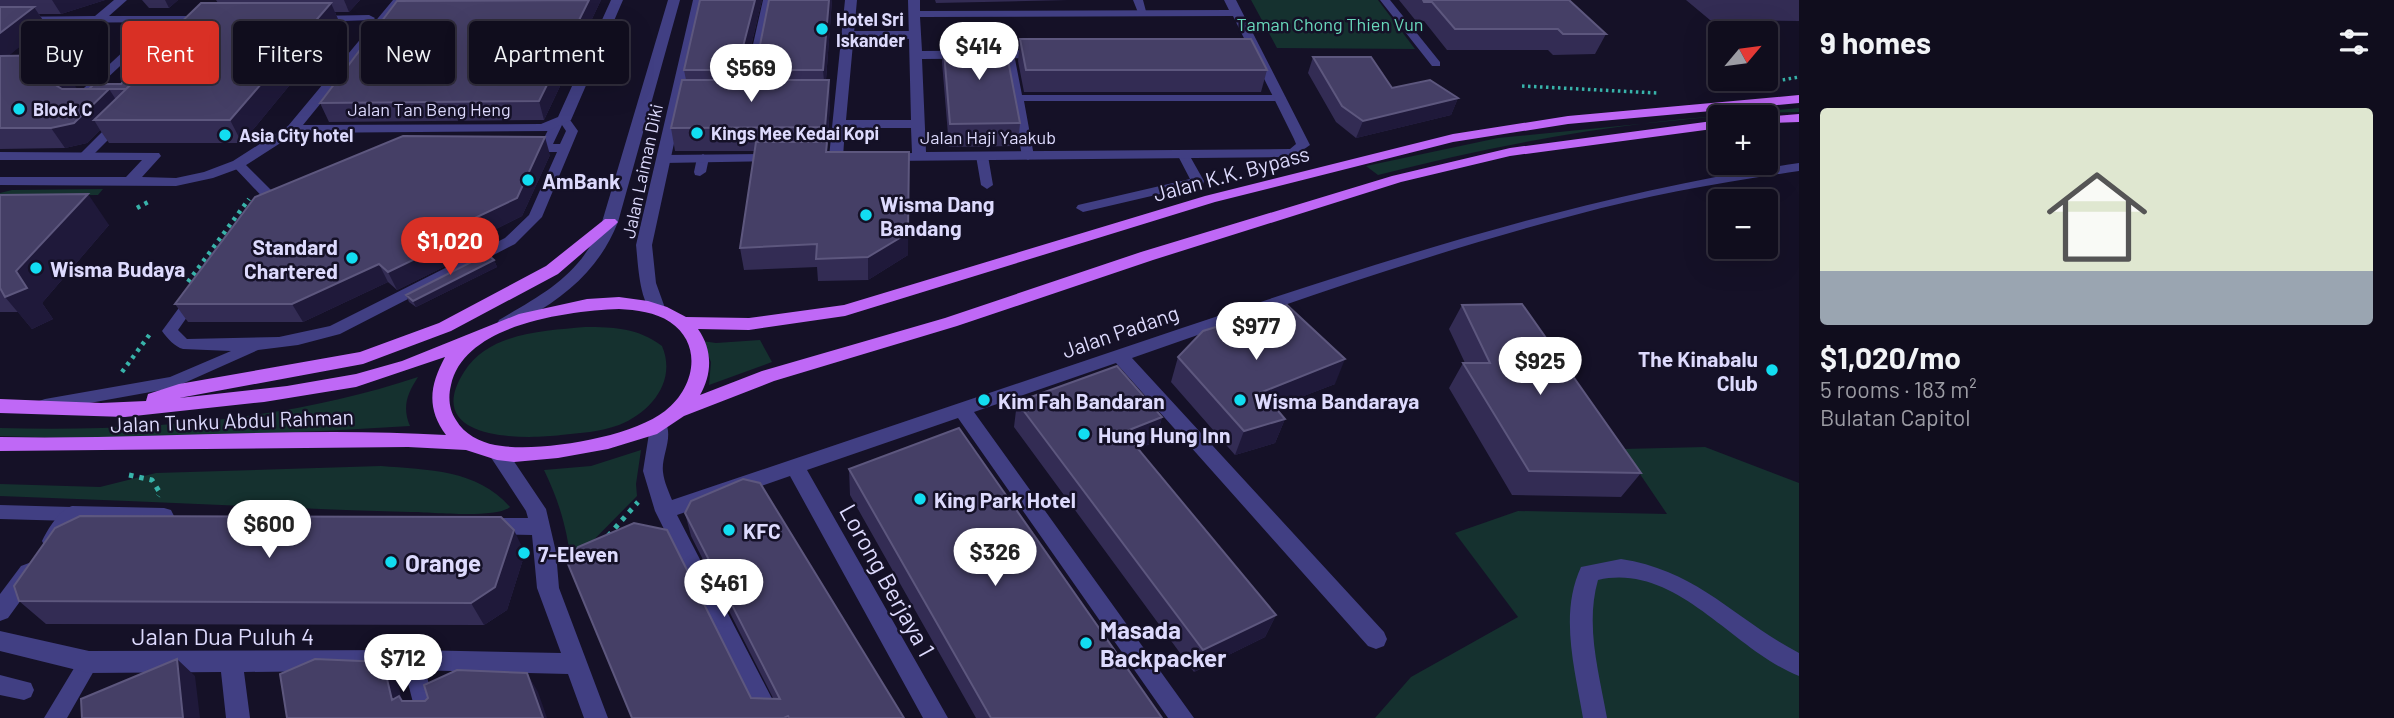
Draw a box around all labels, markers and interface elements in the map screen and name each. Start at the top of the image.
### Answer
place label: Hotel Sri Iskander [836,8,905,51]
park label: Taman Chong Thien Vun [1236,13,1424,35]
chip: Buy [21,21,108,84]
chip: Rent [122,21,219,84]
chip: Filters [233,21,347,84]
chip: New [361,21,455,84]
chip: Apartment [469,21,629,84]
marker: Hotel Sri Iskander [814,21,830,37]
north arrow [1708,21,1778,91]
map controls [1708,21,1778,259]
pin: $414 [938,22,1020,82]
icon: filters [2335,23,2373,61]
text: 9 homes [1820,24,1931,60]
text: $414 [956,31,1002,59]
pin: $569 [710,44,792,104]
text: $569 [726,53,776,81]
place label: Block C [33,98,92,120]
street label: Jalan Tan Beng Heng [347,98,511,120]
marker: Block C [11,101,27,117]
street label: Jalan Laiman Diki [617,102,667,240]
button: + [1708,105,1778,175]
place label: Kings Mee Kedai Kopi [711,122,879,144]
place label: Asia City hotel [239,124,353,146]
marker: Kings Mee Kedai Kopi [689,125,705,141]
street label: Jalan Haji Yaakub [920,126,1056,148]
marker: Asia City hotel [217,127,233,143]
street label: Jalan K.K. Bypass [1150,140,1312,206]
icon: home [2034,154,2160,280]
place label: AmBank [542,168,620,193]
marker: AmBank [520,172,536,188]
button: − [1708,189,1778,259]
place label: Wisma Dang Bandang [880,191,994,240]
marker: Wisma Dang Bandang [858,207,874,223]
pin: $1,020 [393,218,507,277]
text: $1,020 [417,226,483,254]
place label: Standard Chartered [244,234,338,283]
marker: Standard Chartered [344,250,360,266]
place label: Wisma Budaya [50,256,185,281]
marker: Wisma Budaya [28,260,44,276]
street label: Jalan Padang [1058,299,1182,363]
pin: $977 [1215,302,1297,362]
text: $977 [1232,311,1280,339]
pin: $925 [1499,338,1581,397]
text: $1,020/mo [1820,339,1961,375]
text: $925 [1515,346,1565,374]
place label: The Kinabalu Club [1638,346,1758,395]
marker: The Kinabalu Club [1764,362,1780,378]
text: 5 rooms · 183 m² [1820,375,1977,403]
place label: Kim Fah Bandaran [998,388,1165,413]
place label: Wisma Bandaraya [1254,388,1419,413]
marker: Kim Fah Bandaran [976,392,992,408]
marker: Wisma Bandaraya [1232,392,1248,408]
street label: Jalan Tunku Abdul Rahman [110,403,354,437]
text: Bulatan Capitol [1820,403,1970,431]
place label: Hung Hung Inn [1098,422,1231,447]
marker: Hung Hung Inn [1076,426,1092,442]
place label: King Park Hotel [934,487,1076,512]
marker: King Park Hotel [912,491,928,507]
street label: Lorong Berjaya 1 [834,499,942,661]
pin: $600 [228,500,310,560]
text: $600 [243,509,295,537]
place label: KFC [743,518,781,543]
marker: KFC [721,522,737,538]
pin: $326 [954,528,1036,588]
text: $326 [970,537,1020,565]
place label: 7-Eleven [538,541,618,566]
marker: 7-Eleven [516,545,532,561]
place label: Orange [405,548,481,577]
marker: Orange [383,554,399,570]
pin: $461 [683,560,765,619]
text: $461 [700,568,748,596]
place label: Masada Backpacker [1100,615,1226,672]
street label: Jalan Dua Puluh 4 [132,621,314,650]
pin: $712 [362,634,444,694]
marker: Masada Backpacker [1078,635,1094,651]
text: $712 [380,643,426,671]

